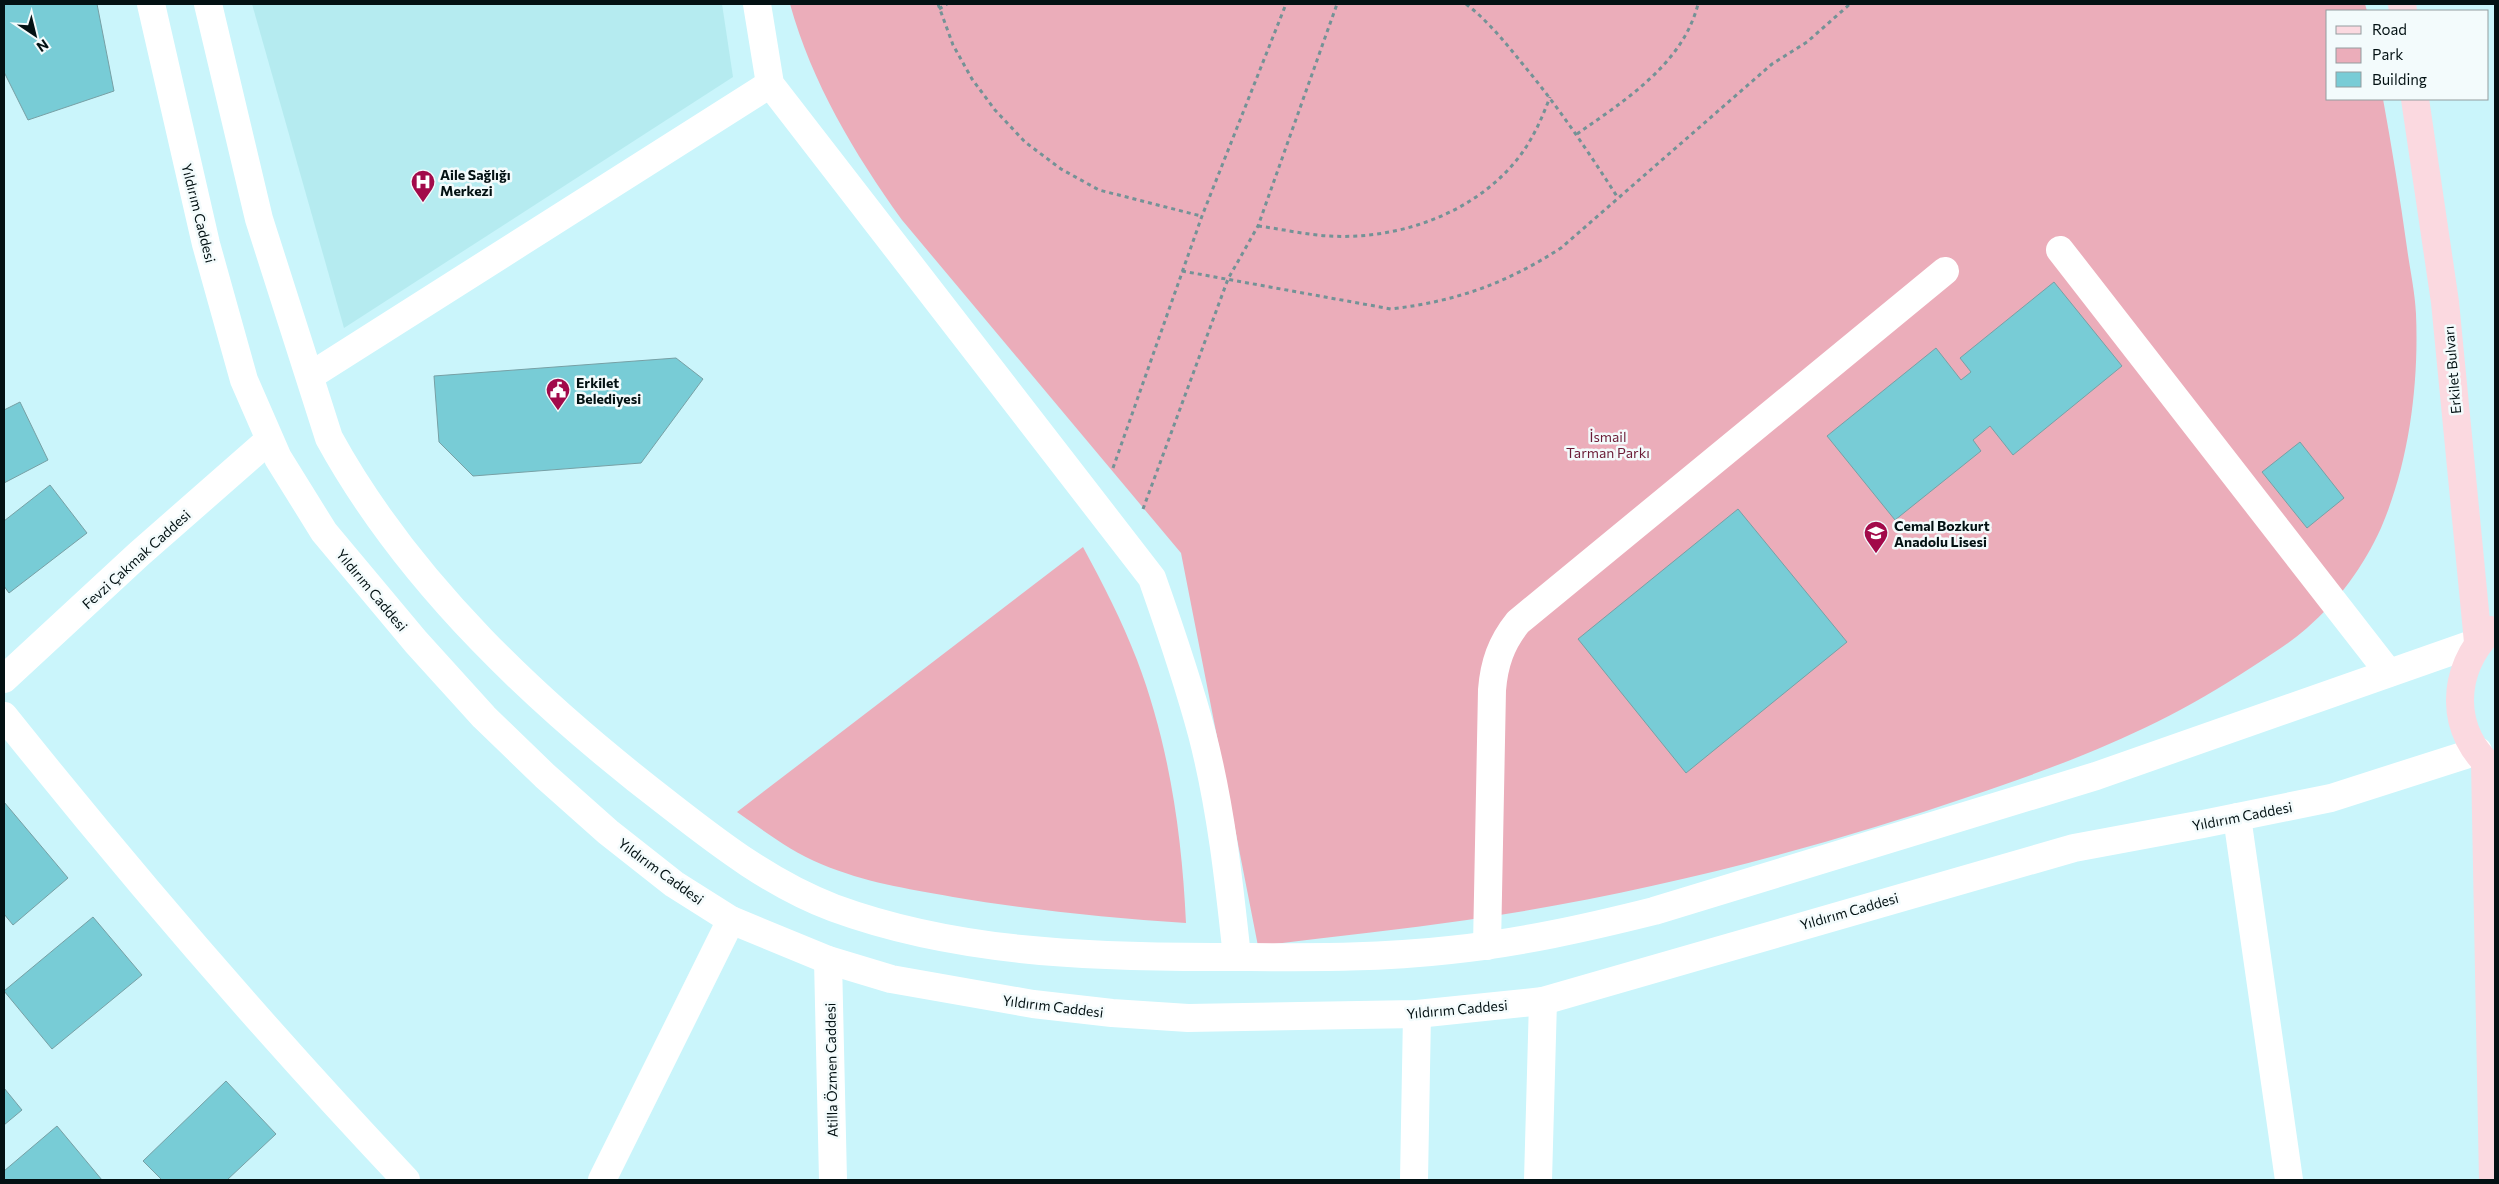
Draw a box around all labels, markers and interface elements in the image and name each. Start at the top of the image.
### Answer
north arrow [10,10,60,60]
legend [2326,10,2489,100]
text: Road [2372,20,2407,38]
text: N [34,36,52,56]
text: Park [2372,45,2403,63]
text: Building [2372,70,2427,88]
street label: Yıldırım Caddesi [178,162,220,264]
place label: Aile Sağlığı Merkezi [440,166,511,199]
hospital icon: Aile Sağlığı Merkezi [410,169,436,203]
street label: Erkilet Bulvarı [2440,325,2464,415]
place label: Erkilet Belediyesi [576,374,641,407]
public building icon: Erkilet Belediyesi [545,377,571,411]
park label: İsmail Tarman Parkı [1566,428,1650,461]
street label: Fevzi Çakmak Caddesi [78,506,194,612]
place label: Cemal Bozkurt Anadolu Lisesi [1894,517,1990,550]
school or university icon: Cemal Bozkurt Anadolu Lisesi [1863,520,1889,554]
street label: Yıldırım Caddesi [333,546,411,634]
street label: Yıldırım Caddesi [2191,798,2293,834]
street label: Yıldırım Caddesi [615,834,707,908]
street label: Yıldırım Caddesi [1798,889,1900,933]
street label: Yıldırım Caddesi [1002,991,1104,1021]
street label: Yıldırım Caddesi [1406,996,1508,1022]
street label: Atilla Özmen Caddesi [821,1003,841,1137]

